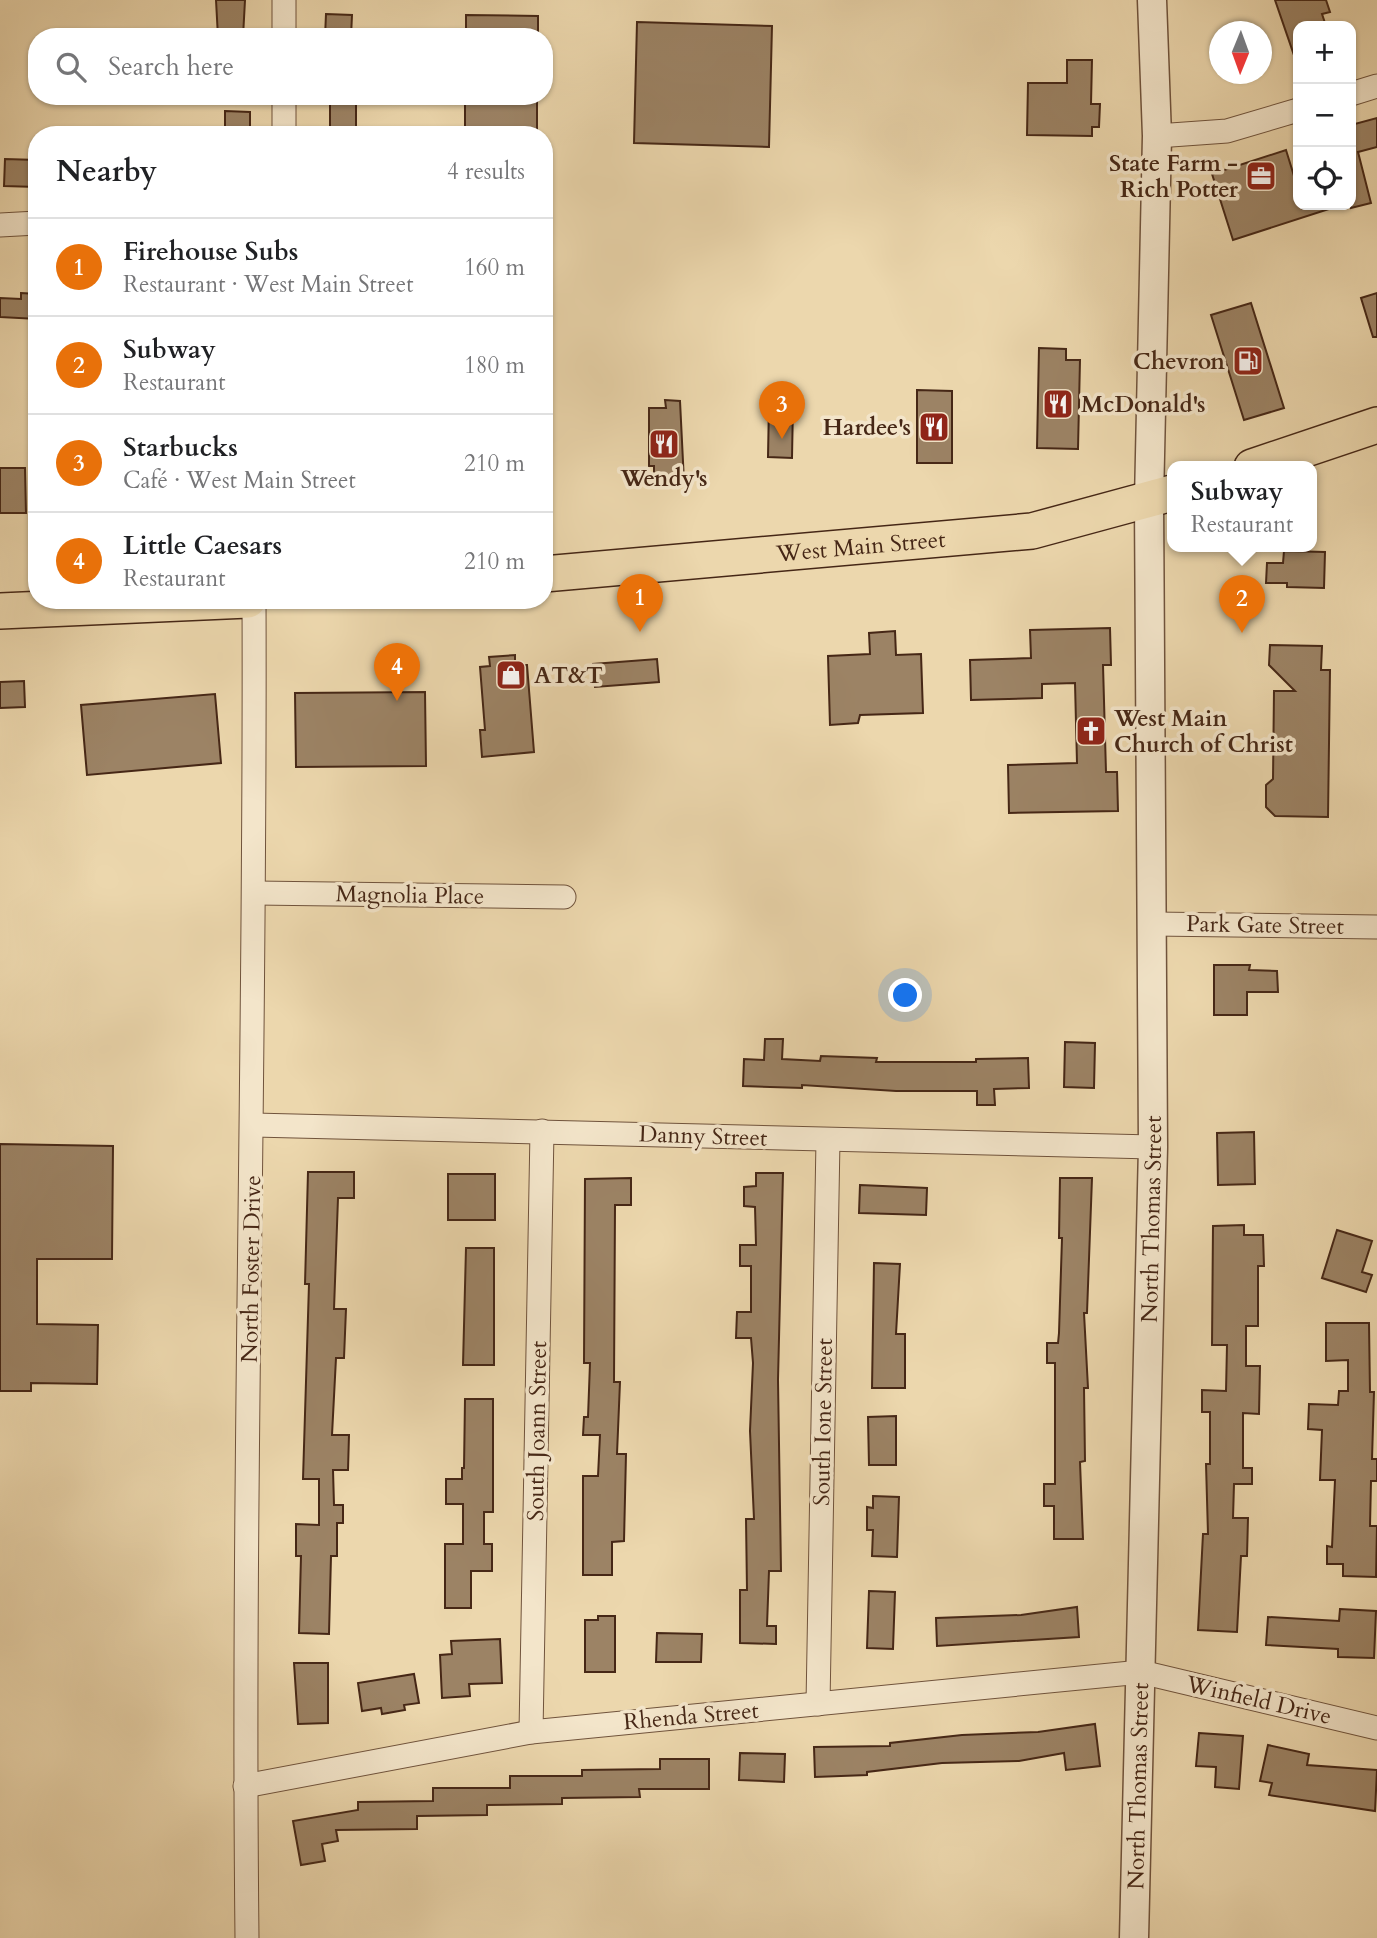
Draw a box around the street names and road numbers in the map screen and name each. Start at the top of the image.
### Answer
street label: West Main Street [774,523,947,569]
street label: Magnolia Place [335,878,485,912]
street label: Park Gate Street [1186,908,1344,942]
street label: North Thomas Street [1133,1116,1169,1323]
street label: Danny Street [638,1118,768,1154]
street label: North Foster Drive [234,1175,268,1363]
street label: South Ione Street [806,1338,840,1506]
street label: South Joann Street [520,1341,554,1521]
street label: Winfield Drive [1182,1668,1335,1732]
street label: North Thomas Street [1120,1682,1156,1890]
street label: Rhenda Street [622,1695,760,1737]

